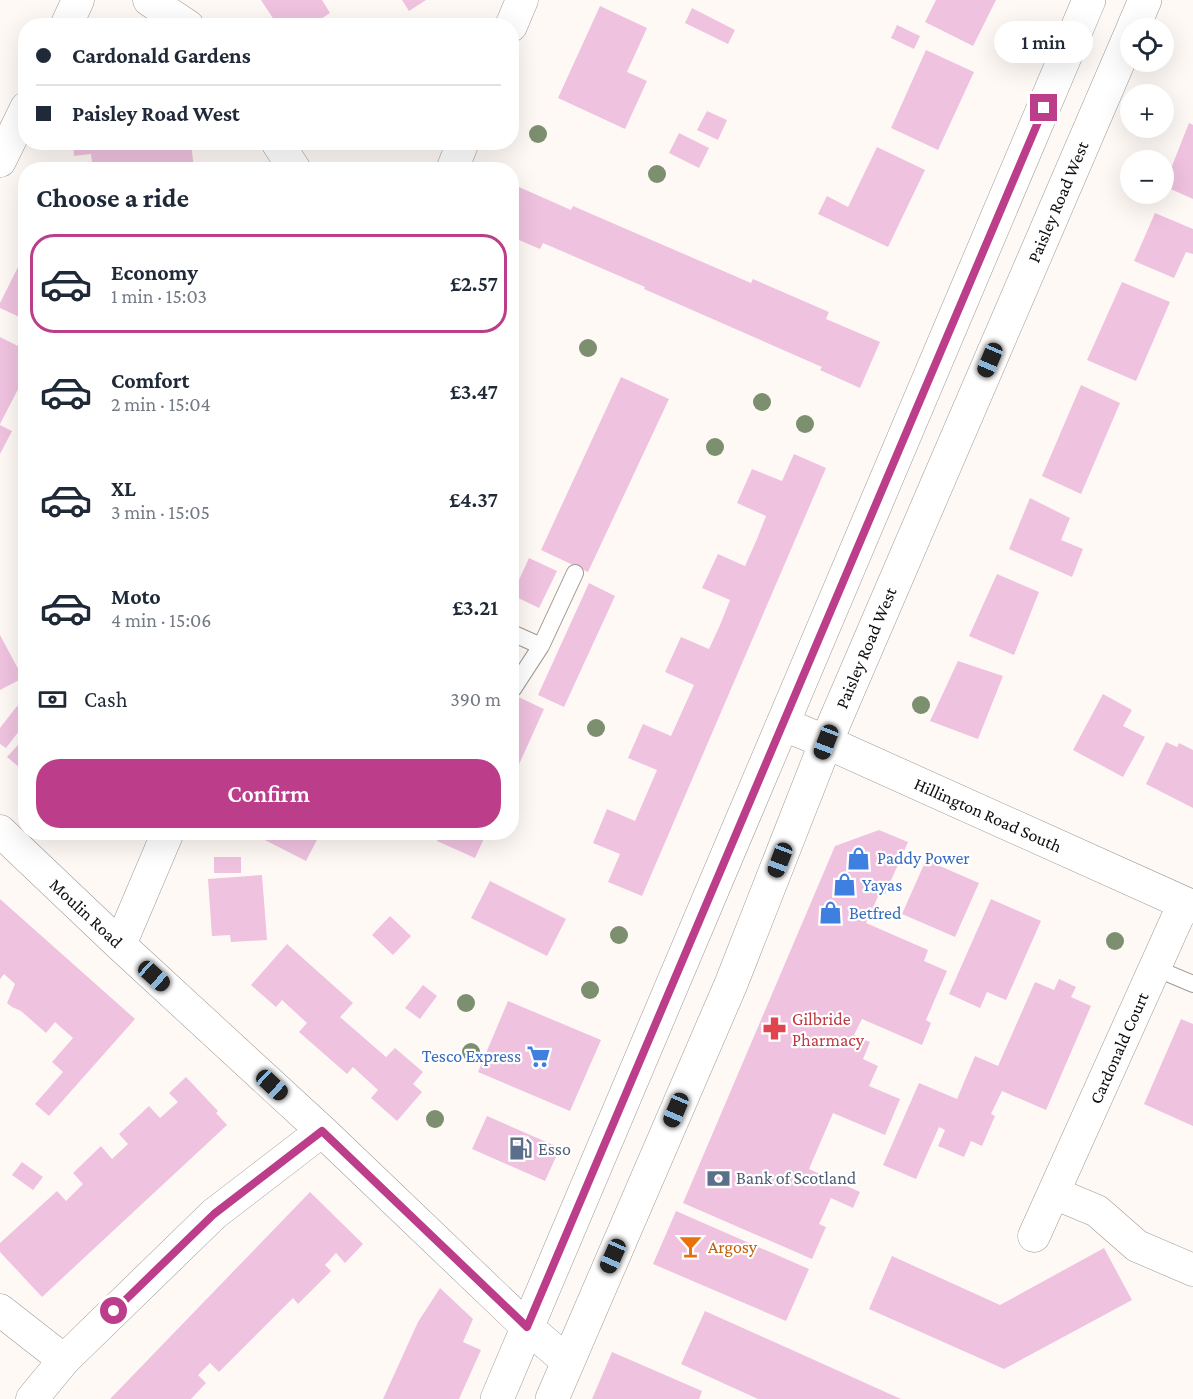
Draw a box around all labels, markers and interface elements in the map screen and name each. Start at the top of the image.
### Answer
map controls [1120,18,1174,204]
button: locate [1120,18,1174,72]
callout: 1 min [994,21,1094,63]
text: 1 min [1021,31,1066,53]
text: Cardonald Gardens [72,43,251,68]
button: + [1120,84,1174,138]
route end [1030,94,1057,121]
text: Paisley Road West [72,101,240,126]
street label: Paisley Road West [1023,137,1093,266]
button: − [1120,150,1174,204]
text: Choose a ride [36,183,189,213]
icon: car [39,257,93,311]
text: Economy [111,260,198,285]
text: £2.57 [450,271,498,296]
text: 1 min · 15:03 [111,285,207,307]
car [975,340,1005,380]
icon: car [39,365,93,419]
text: Comfort [111,368,189,393]
text: £3.47 [450,379,498,404]
text: 2 min · 15:04 [111,393,211,415]
icon: car [39,473,93,527]
text: XL [111,476,136,501]
text: £4.37 [449,487,498,512]
text: 3 min · 15:05 [111,501,210,523]
icon: car [39,581,93,635]
street label: Paisley Road West [831,583,901,712]
text: Moto [111,584,161,609]
text: £3.21 [452,595,498,620]
text: 4 min · 15:06 [111,609,211,631]
icon: cash [36,683,69,716]
text: Cash [84,687,128,712]
text: 390 m [450,688,501,710]
car [811,722,841,762]
button: Confirm [36,759,501,828]
street label: Hillington Road South [911,773,1065,857]
car [765,840,795,880]
shop icon: Paddy Power [846,845,872,871]
place label: Paddy Power [877,848,970,868]
shop icon: Yayas [831,872,857,898]
street label: Moulin Road [45,874,127,952]
place label: Yayas [862,875,902,895]
shop icon: Betfred [818,900,844,926]
place label: Betfred [849,903,902,923]
car [135,957,173,995]
street label: Cardonald Court [1085,988,1153,1107]
place label: Gilbride Pharmacy [792,1009,865,1050]
pharmacy icon: Gilbride Pharmacy [761,1016,787,1042]
supermarket icon: Tesco Express [526,1043,552,1069]
place label: Tesco Express [422,1046,521,1066]
car [253,1066,291,1104]
car [661,1090,691,1130]
fuel station icon: Esso [507,1136,533,1162]
place label: Esso [538,1139,571,1159]
bank icon: Bank of Scotland [705,1165,731,1191]
place label: Bank of Scotland [736,1168,857,1188]
bar icon: Argosy [677,1234,703,1260]
car [597,1236,629,1276]
place label: Argosy [708,1237,758,1257]
route start [100,1297,127,1324]

